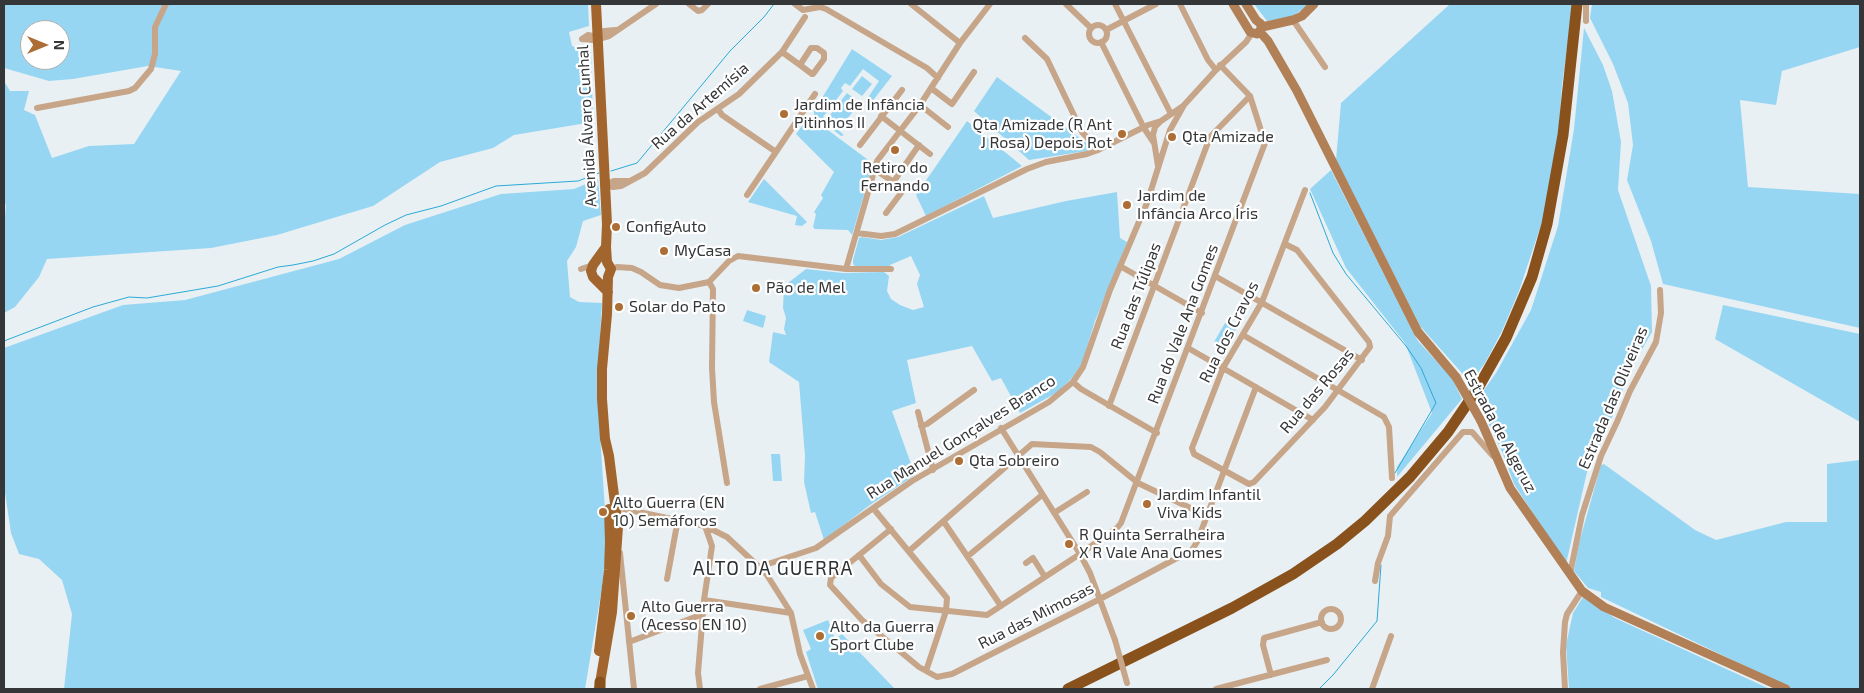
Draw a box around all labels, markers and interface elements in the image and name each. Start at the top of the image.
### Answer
north arrow [20,20,70,70]
text: N [51,40,68,50]
street label: Avenida Álvaro Cunhal [573,45,601,207]
street label: Rua da Artemísia [647,58,753,154]
place label: Jardim de Infância Pitinhos II [794,95,925,133]
marker: Jardim de Infância Pitinhos II [778,108,790,120]
place label: Qta Amizade (R Ant J Rosa) Depois Rot [972,115,1112,153]
place label: Qta Amizade [1182,127,1274,147]
marker: Qta Amizade (R Ant J Rosa) Depois Rot [1116,128,1128,140]
marker: Qta Amizade [1166,131,1178,143]
marker: Retiro do Fernando [889,144,901,156]
place label: Retiro do Fernando [860,158,930,196]
place label: Jardim de Infância Arco Íris [1137,186,1258,224]
marker: Jardim de Infância Arco Íris [1121,199,1133,211]
place label: ConfigAuto [626,217,706,237]
marker: ConfigAuto [610,221,622,233]
street label: Rua das Túlipas [1107,240,1165,352]
place label: MyCasa [674,241,731,261]
street label: Rua do Vale Ana Gomes [1144,241,1222,407]
marker: MyCasa [658,245,670,257]
place label: Pão de Mel [766,278,846,298]
street label: Rua dos Cravos [1195,278,1263,386]
marker: Pão de Mel [750,282,762,294]
place label: Solar do Pato [629,297,726,317]
marker: Solar do Pato [613,301,625,313]
street label: Estrada das Oliveiras [1574,324,1652,472]
street label: Rua das Rosas [1276,345,1358,437]
street label: Estrada de Algeruz [1459,366,1541,496]
street label: Rua Manuel Gonçalves Branco [863,371,1059,503]
place label: Qta Sobreiro [969,451,1059,471]
marker: Qta Sobreiro [953,455,965,467]
place label: Jardim Infantil Viva Kids [1157,485,1261,523]
place label: Alto Guerra (EN 10) Semáforos [613,493,725,531]
marker: Jardim Infantil Viva Kids [1141,498,1153,510]
marker: Alto Guerra (EN 10) Semáforos [597,506,609,518]
place label: R Quinta Serralheira X R Vale Ana Gomes [1079,525,1225,563]
marker: R Quinta Serralheira X R Vale Ana Gomes [1063,538,1075,550]
district label: ALTO DA GUERRA [691,558,855,580]
street label: Rua das Mimosas [975,579,1097,653]
place label: Alto Guerra (Acesso EN 10) [641,597,747,635]
marker: Alto Guerra (Acesso EN 10) [625,610,637,622]
place label: Alto da Guerra Sport Clube [830,617,934,655]
marker: Alto da Guerra Sport Clube [814,630,826,642]

